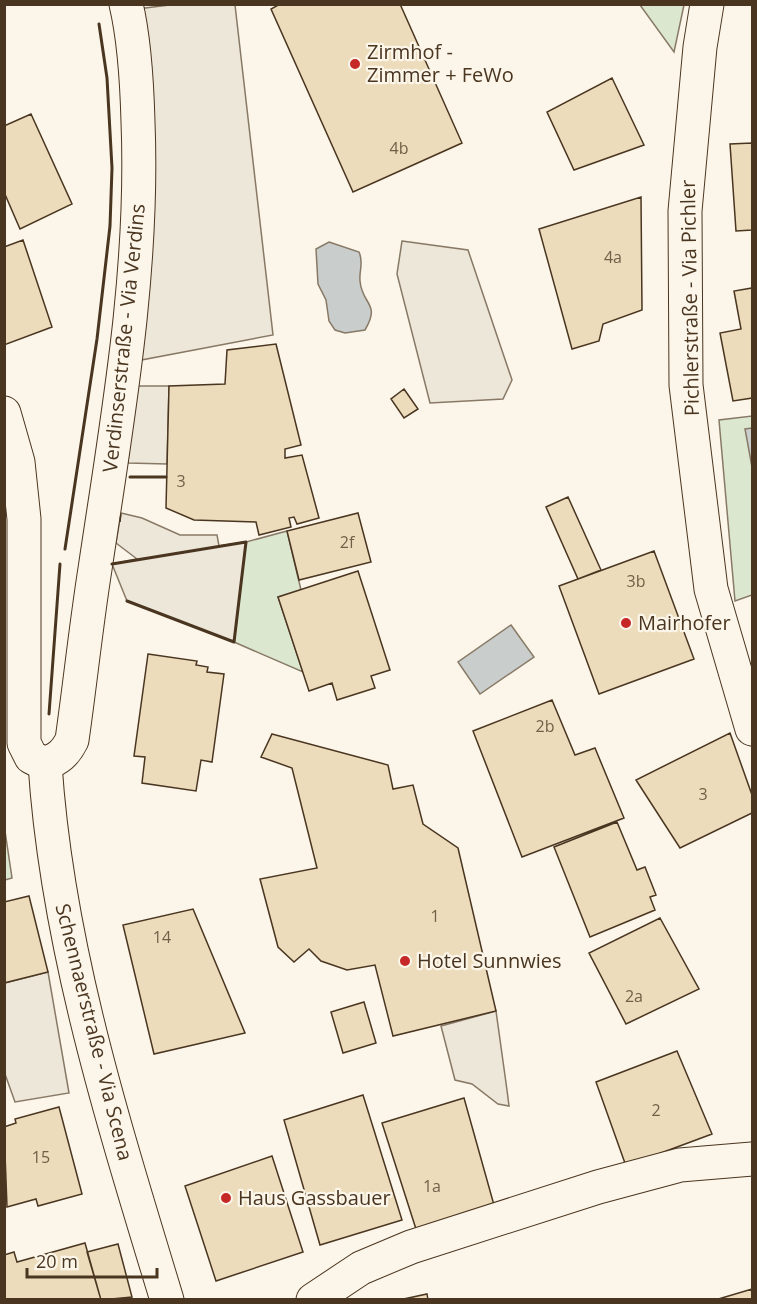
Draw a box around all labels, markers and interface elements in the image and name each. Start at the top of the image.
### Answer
place label: Zirmhof - Zimmer + FeWo [367,38,514,88]
marker: Zirmhof - Zimmer + FeWo [348,57,362,71]
house number: 4b [390,137,408,159]
street label: Pichlerstraße - Via Pichler [674,180,705,416]
street label: Verdinserstraße - Via Verdins [96,202,151,474]
house number: 4a [604,246,622,268]
house number: 3 [176,470,186,492]
house number: 2f [340,531,356,553]
house number: 3b [627,570,645,592]
place label: Mairhofer [638,609,731,636]
marker: Mairhofer [619,616,633,630]
house number: 2b [536,715,554,737]
house number: 3 [698,783,708,805]
street label: Schennaerstraße - Via Scena [49,901,140,1163]
house number: 1 [430,905,440,927]
house number: 14 [153,926,171,948]
place label: Hotel Sunnwies [417,947,561,974]
marker: Hotel Sunnwies [398,954,412,968]
house number: 2a [625,985,643,1007]
house number: 2 [651,1099,661,1121]
house number: 15 [32,1146,50,1168]
house number: 1a [423,1175,441,1197]
place label: Haus Gassbauer [238,1184,391,1211]
marker: Haus Gassbauer [219,1191,233,1205]
scale bar [27,1241,158,1279]
text: 20 m [36,1249,78,1273]

